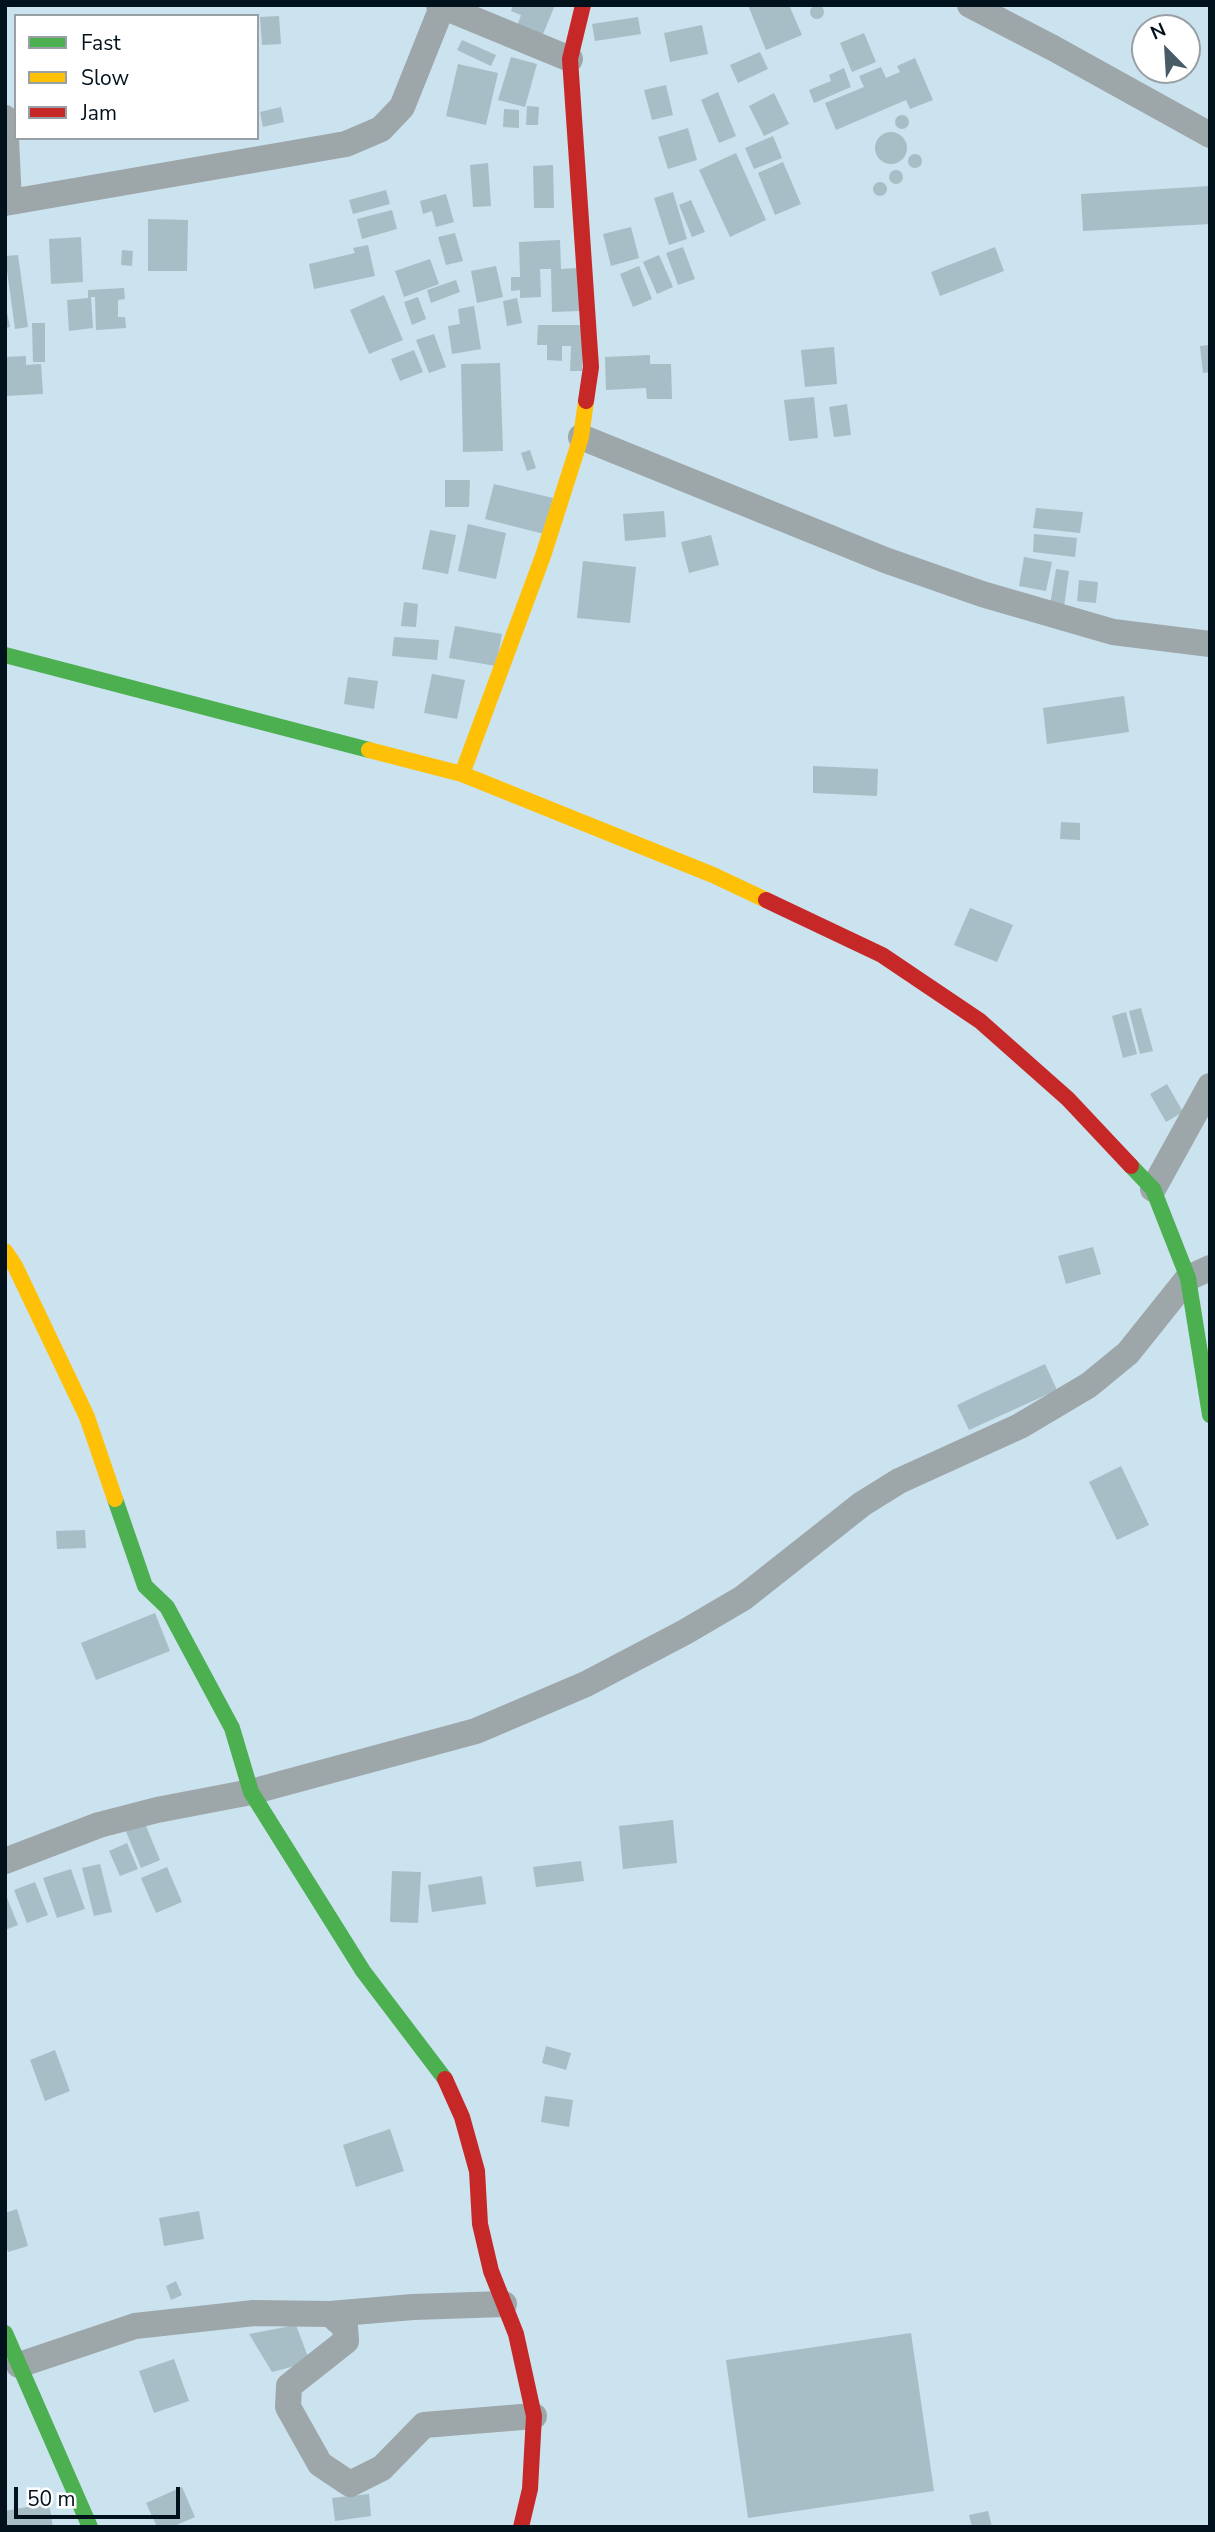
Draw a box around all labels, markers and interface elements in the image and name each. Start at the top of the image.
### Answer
legend [14,14,259,140]
north arrow [1131,14,1201,84]
text: N [1146,17,1170,46]
text: Fast [81,29,121,57]
text: Slow [81,64,129,92]
text: Jam [81,99,117,127]
scale bar [18,2472,184,2516]
text: 50 m [27,2485,76,2513]

